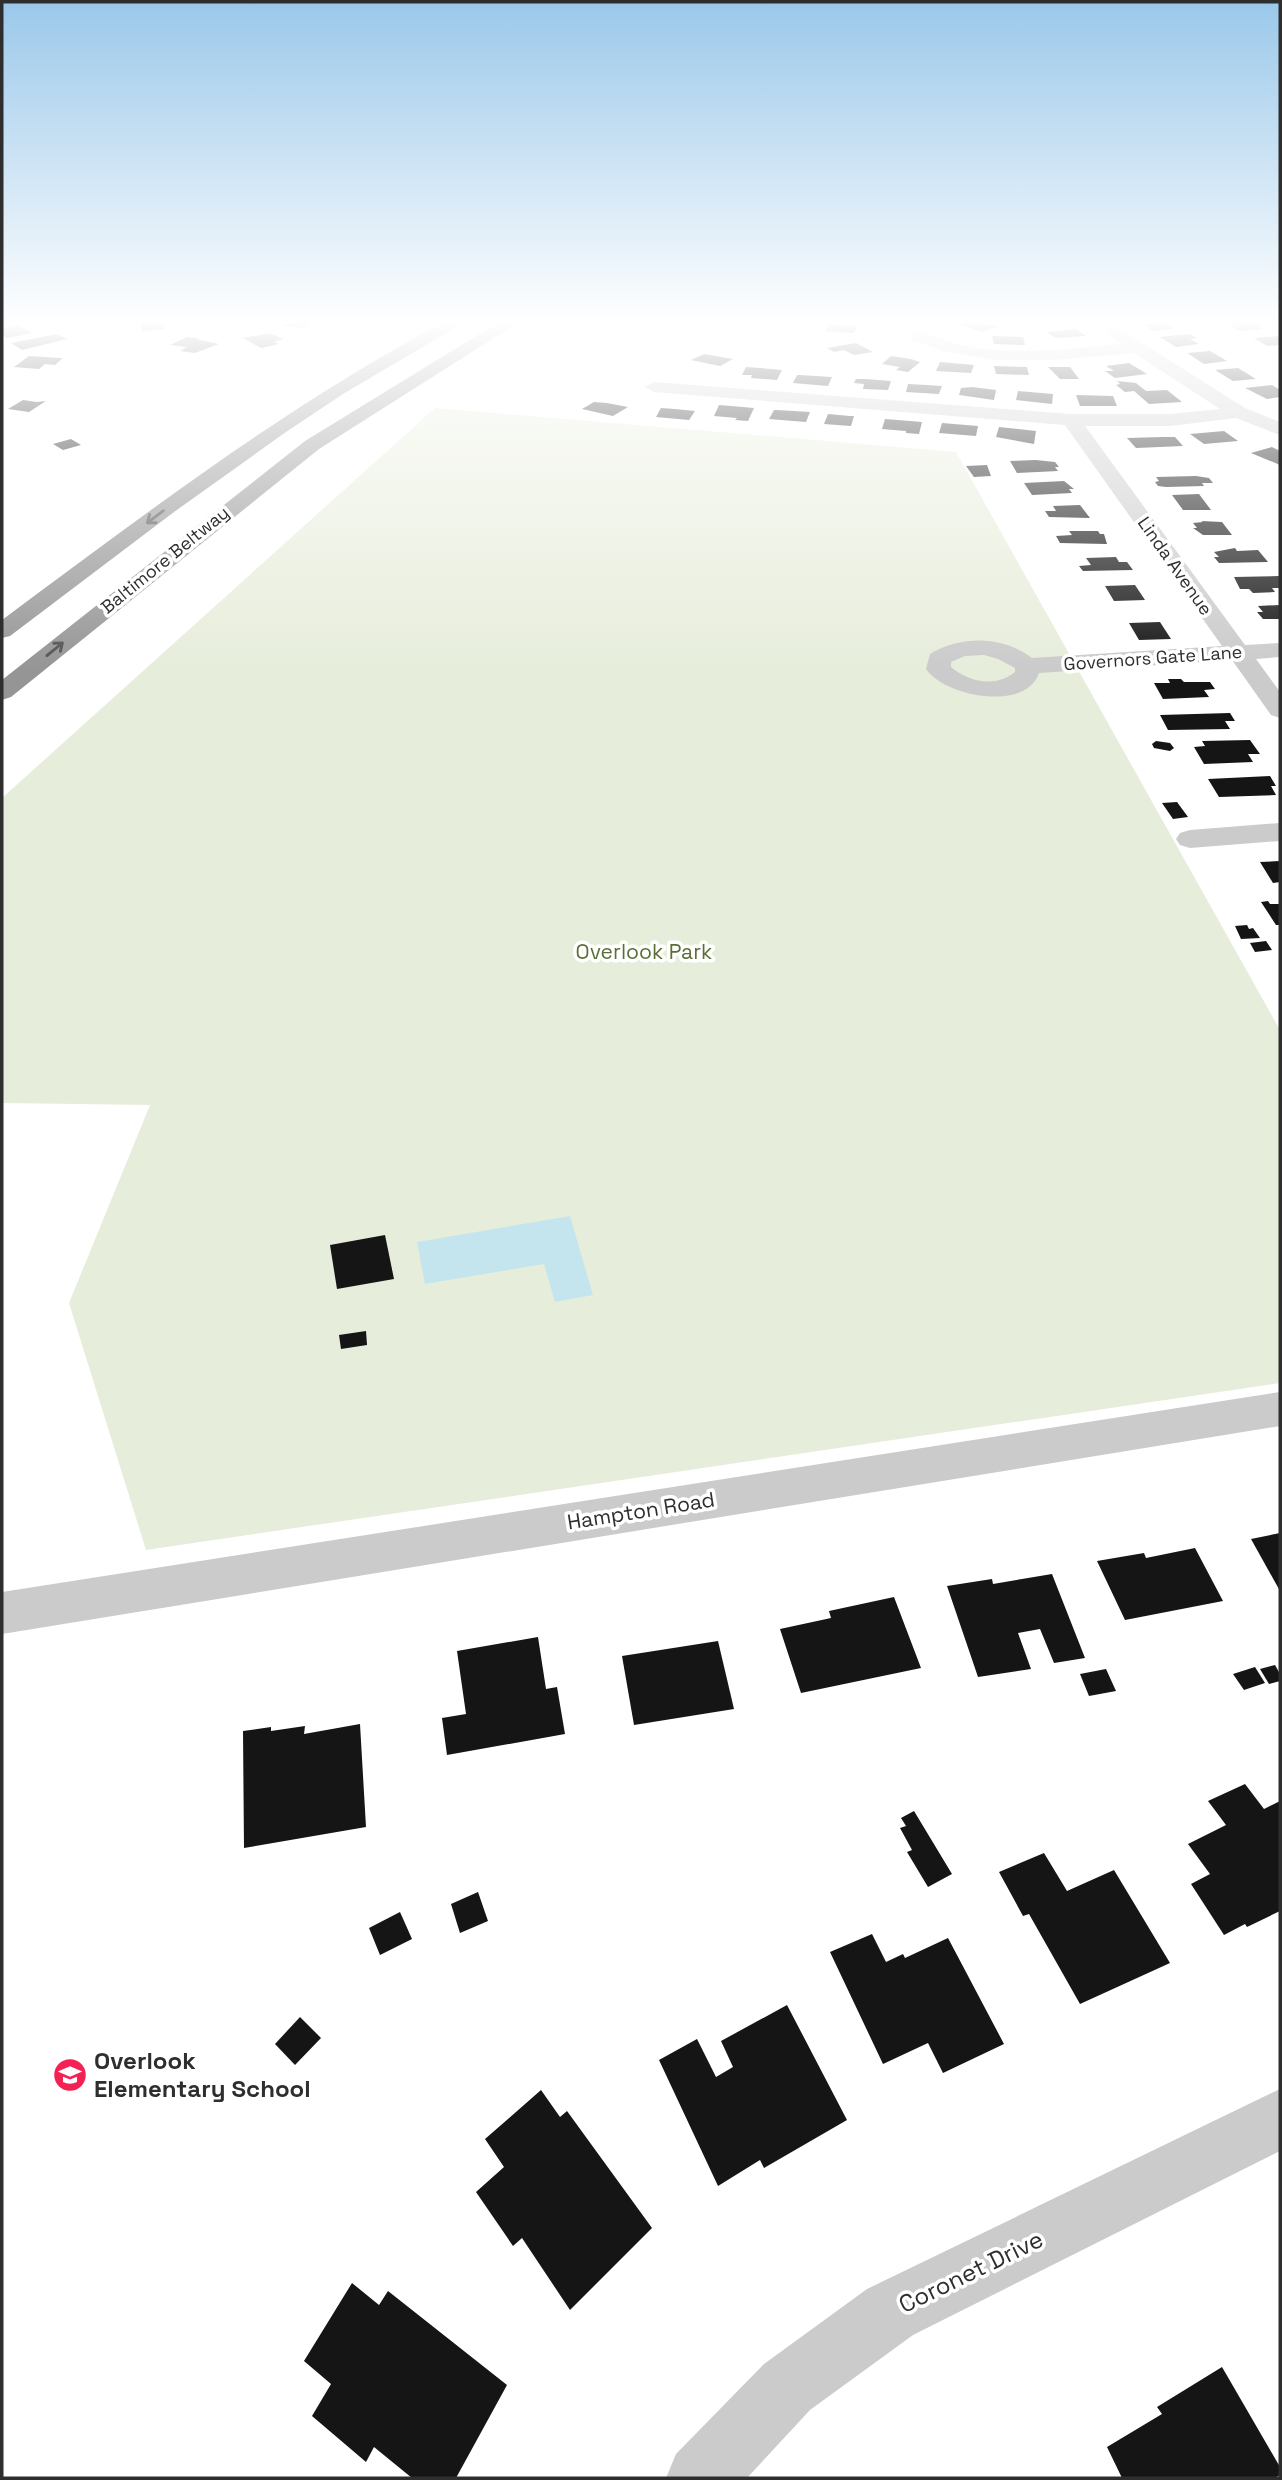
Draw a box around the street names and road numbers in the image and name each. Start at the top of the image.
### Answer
street label: Baltimore Beltway [96,501,233,618]
street label: Linda Avenue [1133,512,1218,619]
street label: Governors Gate Lane [1063,640,1243,675]
street label: Hampton Road [565,1486,717,1536]
street label: Coronet Drive [894,2223,1048,2320]

